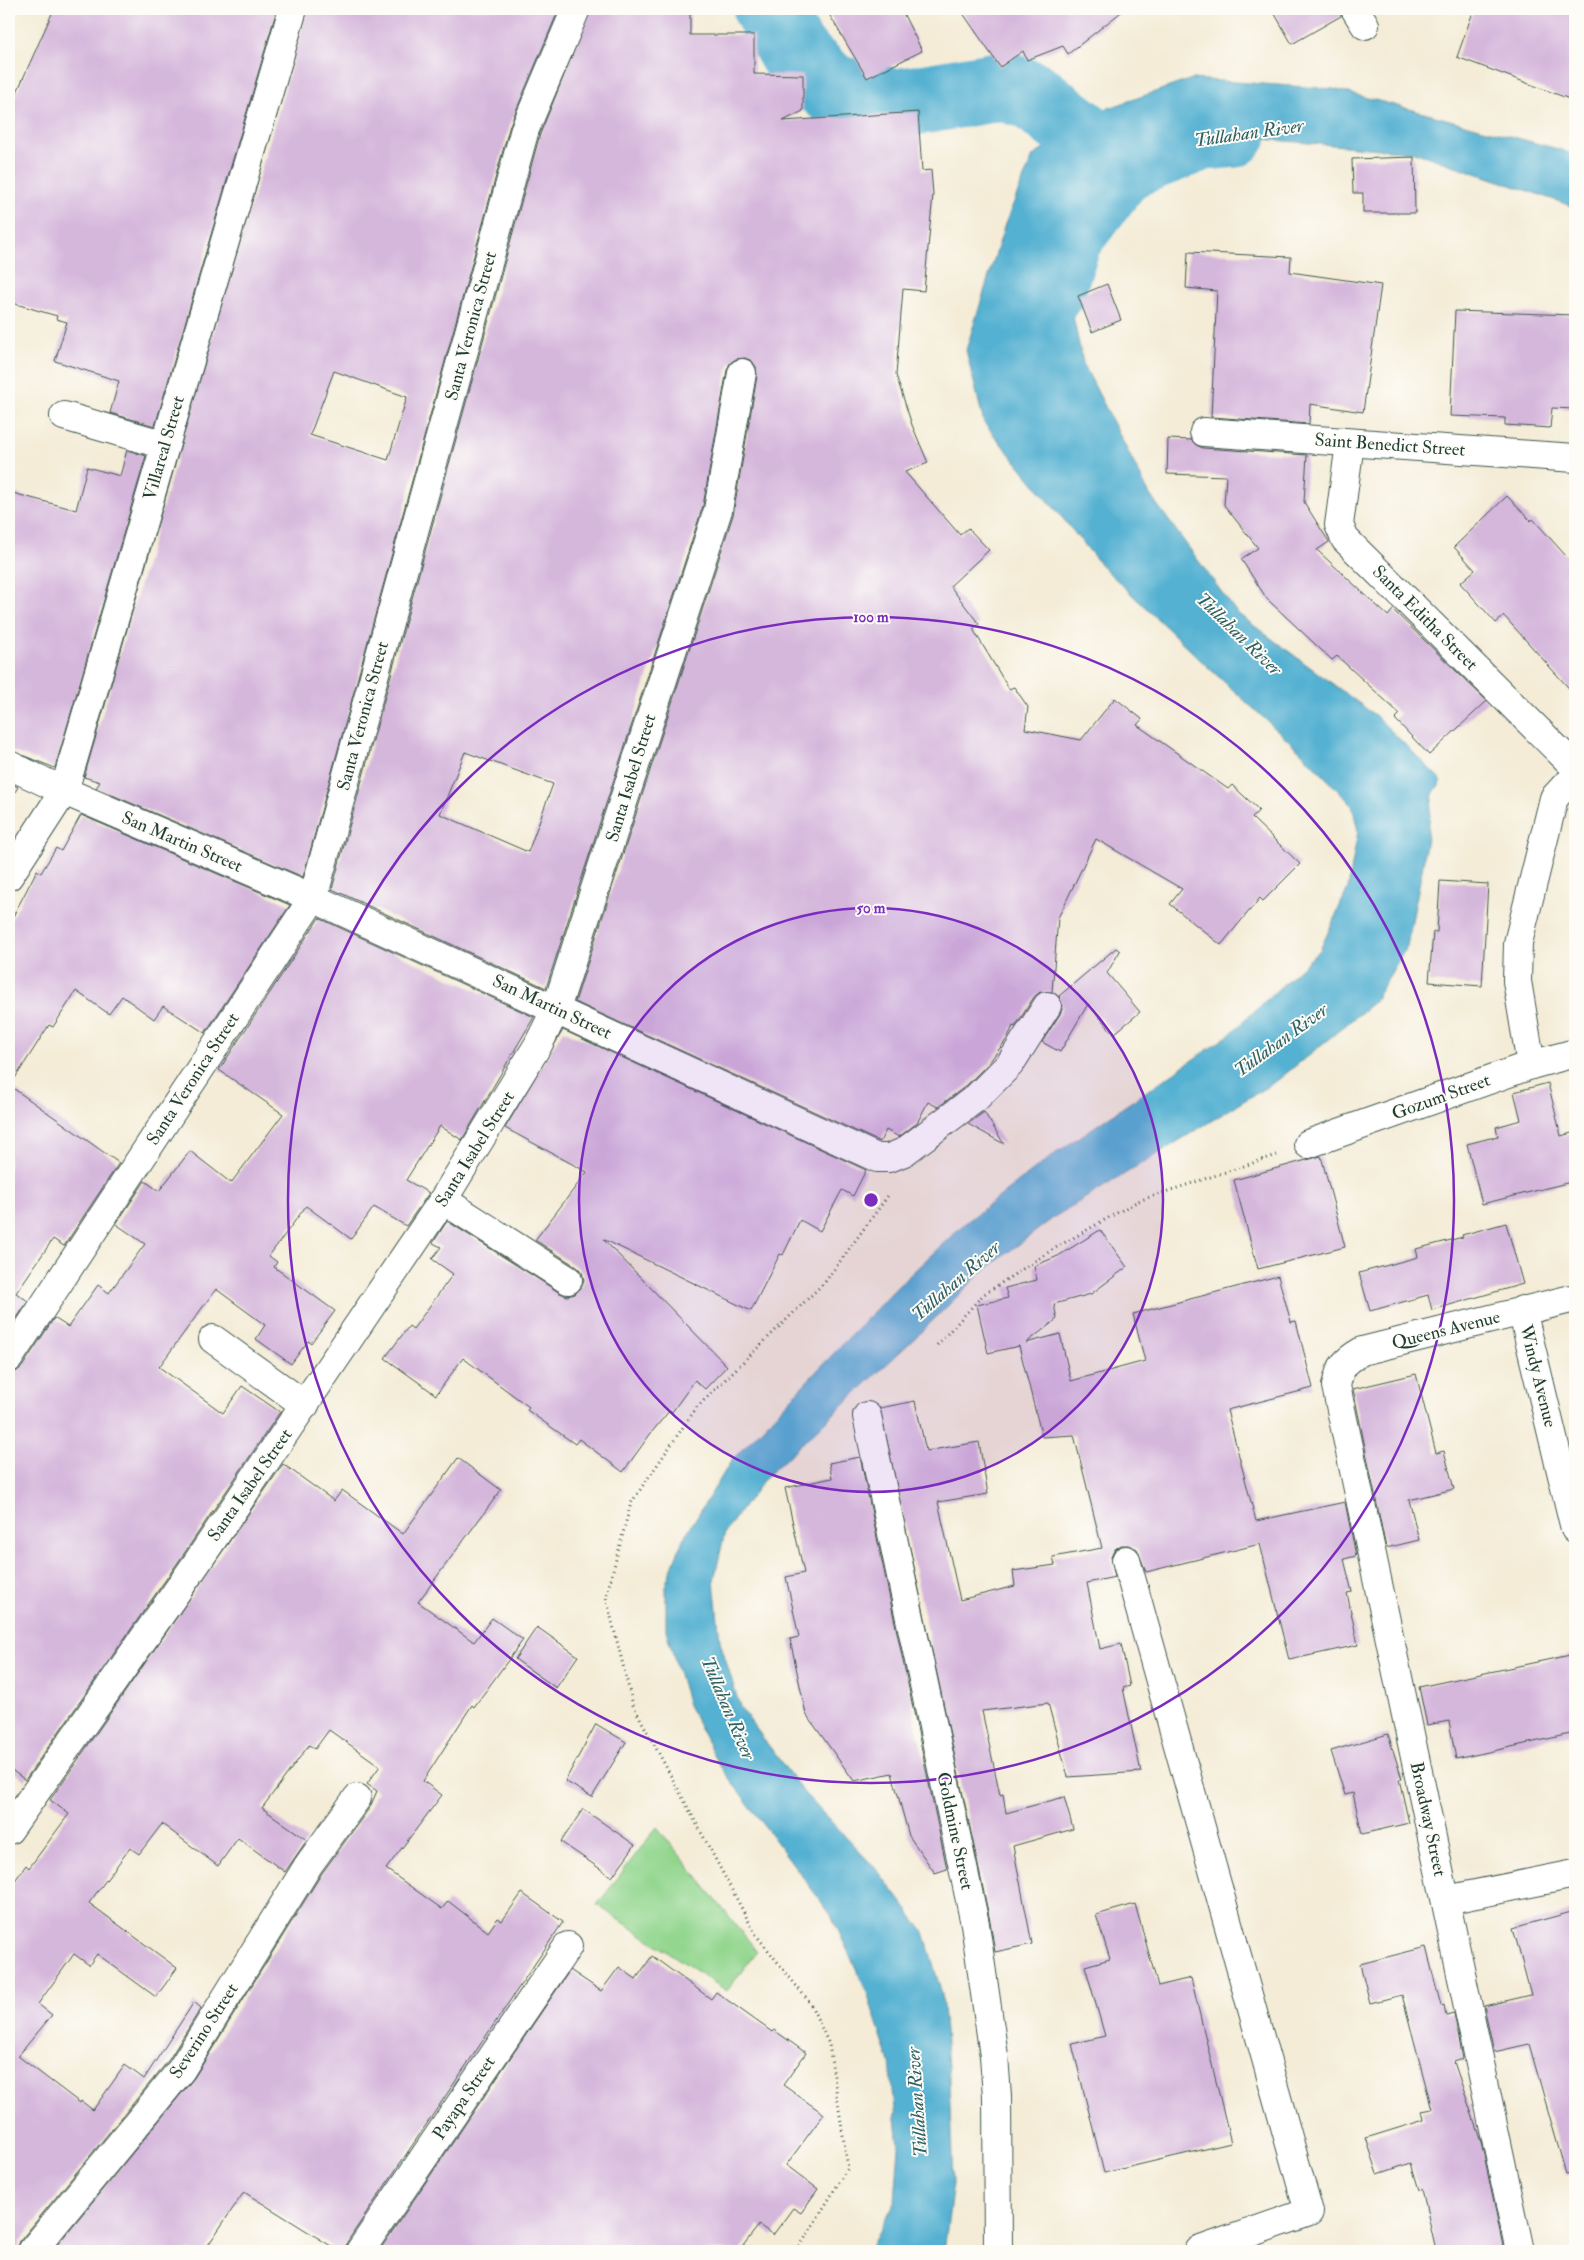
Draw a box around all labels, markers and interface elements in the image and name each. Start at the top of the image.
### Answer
water label: Tullahan River [1193,113,1306,153]
street label: Santa Veronica Street [440,249,502,403]
street label: Villareal Street [138,393,190,503]
street label: Saint Benedict Street [1314,428,1466,462]
street label: Santa Editha Street [1367,560,1483,676]
water label: Tullahan River [1191,587,1288,681]
text: 100 m [853,608,889,627]
street label: Santa Veronica Street [332,639,394,793]
street label: Santa Isabel Street [601,711,661,845]
street label: San Martin Street [118,806,246,878]
text: 50 m [857,899,886,918]
street label: San Martin Street [489,969,615,1045]
water label: Tullahan River [1229,997,1333,1082]
street label: Santa Veronica Street [142,1008,245,1150]
street label: Gozum Street [1389,1069,1493,1125]
street label: Santa Isabel Street [430,1087,520,1211]
centre of rings [862,1191,880,1209]
water label: Tullahan River [907,1235,1006,1326]
street label: Queens Avenue [1389,1305,1503,1355]
street label: Windy Avenue [1514,1321,1562,1430]
street label: Santa Isabel Street [203,1424,298,1546]
water label: Tullahan River [695,1653,761,1764]
street label: Broadway Street [1405,1760,1451,1879]
street label: Goldmine Street [931,1770,979,1892]
street label: Severino Street [165,1979,243,2083]
water label: Tullahan River [901,2045,933,2158]
street label: Payapa Street [428,2052,501,2144]

